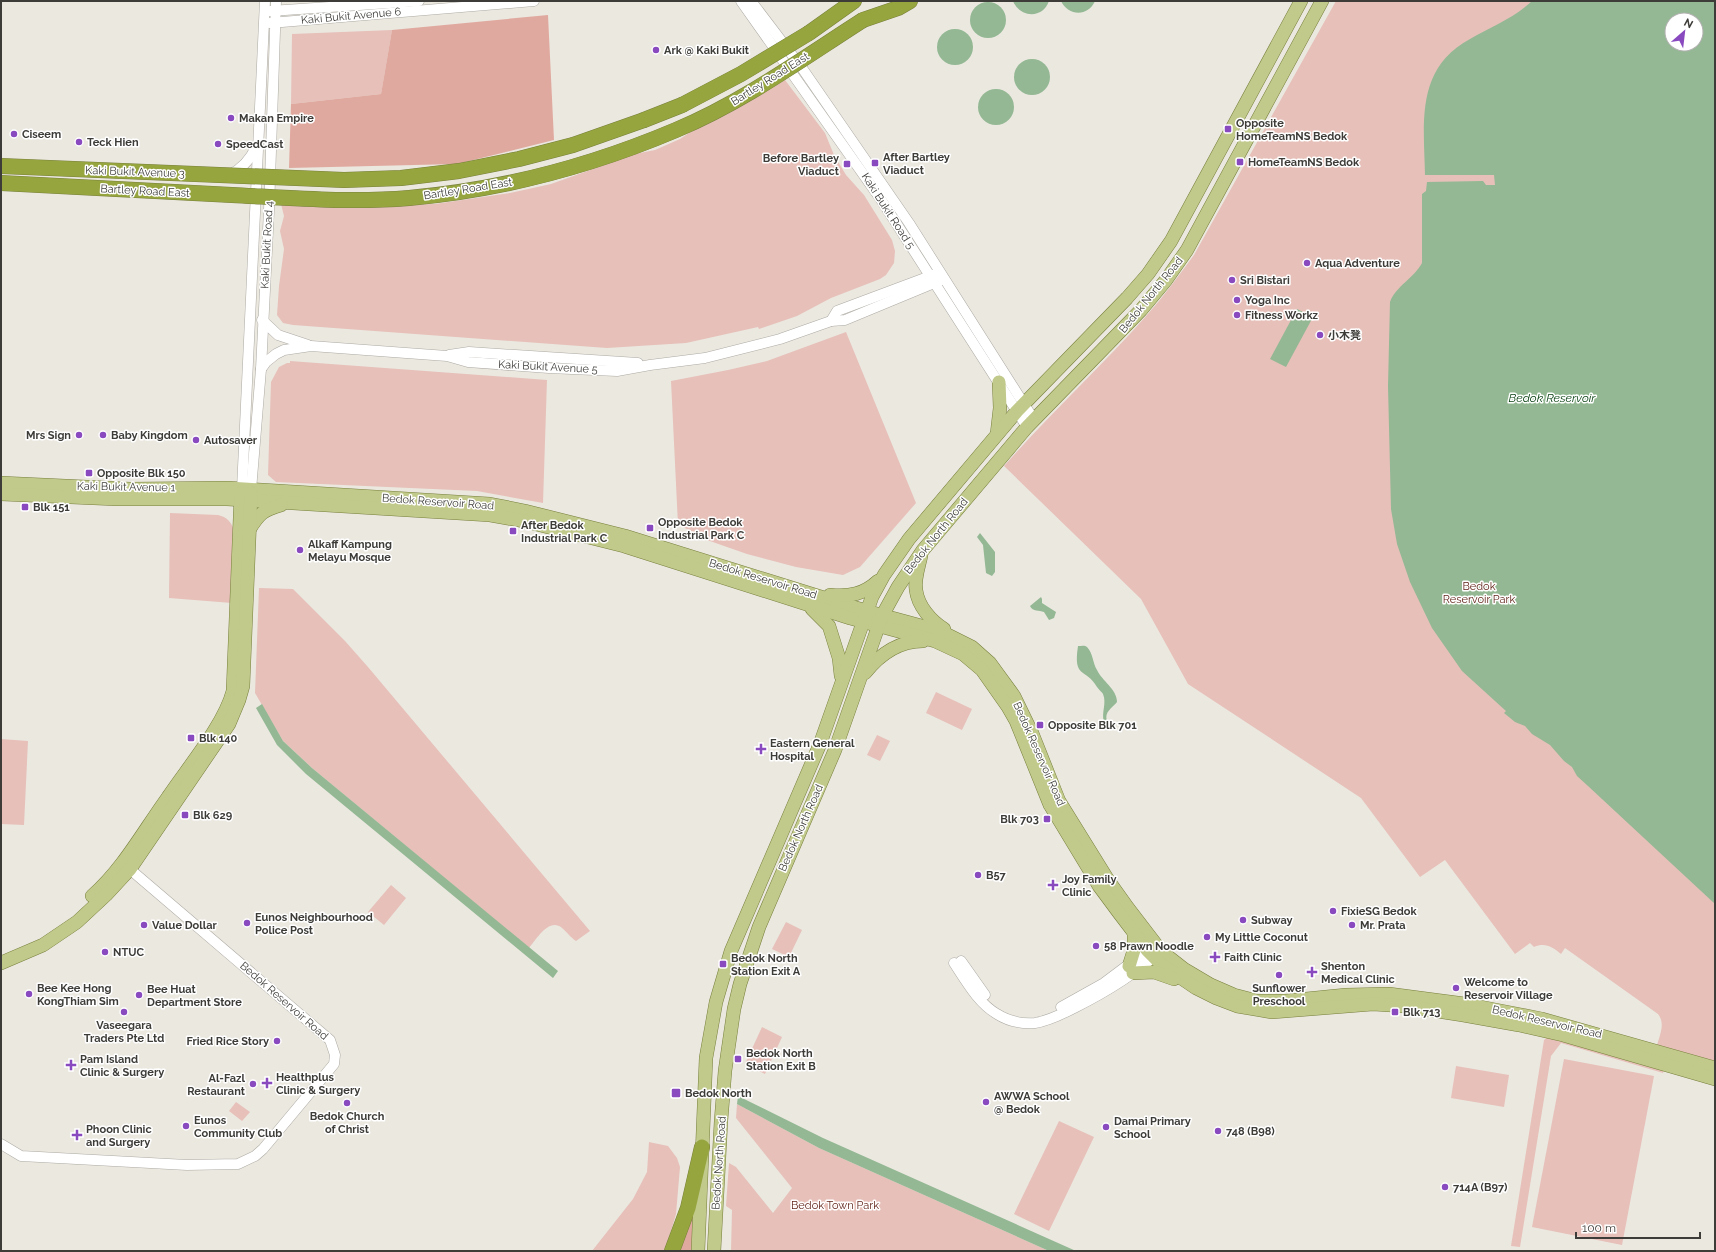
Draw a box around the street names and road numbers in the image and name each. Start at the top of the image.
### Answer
street label: Kaki Bukit Avenue 6 [300,5,402,27]
street label: Bartley Road East [729,50,812,108]
street label: Kaki Bukit Avenue 3 [85,164,185,180]
street label: Kaki Bukit Road 5 [859,171,917,251]
street label: Bartley Road East [423,176,514,202]
street label: Bartley Road East [100,182,190,200]
street label: Kaki Bukit Road 4 [258,201,276,289]
street label: Bedok North Road [1116,254,1186,336]
street label: Kaki Bukit Avenue 5 [498,358,598,376]
street label: Kaki Bukit Avenue 1 [77,480,176,494]
street label: Bedok Reservoir Road [382,492,495,512]
street label: Bedok North Road [901,495,971,577]
street label: Bedok Reservoir Road [707,556,819,602]
street label: Bedok Reservoir Road [1010,700,1068,808]
street label: Bedok North Road [776,782,826,874]
street label: Bedok Reservoir Road [237,959,331,1043]
street label: Bedok Reservoir Road [1491,1003,1603,1041]
street label: Bedok North Road [709,1116,729,1210]

